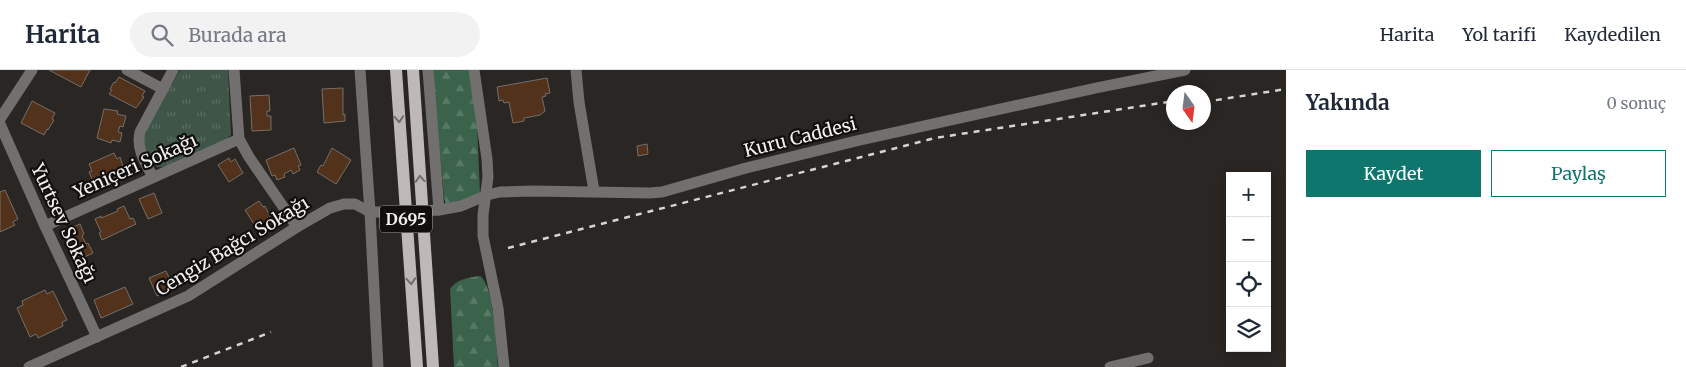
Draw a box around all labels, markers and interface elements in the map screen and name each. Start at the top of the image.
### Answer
search box [130,12,480,57]
text: Harita [25,19,100,50]
icon: search [148,21,176,49]
text: Burada ara [188,23,286,47]
text: Harita [1380,23,1434,46]
text: Yol tarifi [1462,23,1536,46]
text: Kaydedilen [1564,23,1661,46]
north arrow [1166,85,1211,130]
text: Yakında [1306,89,1390,116]
text: 0 sonuç [1606,93,1666,113]
street label: Kuru Caddesi [741,112,859,162]
one-way arrow [394,115,405,123]
street label: Yeniçeri Sokağı [69,128,201,204]
button: Kaydet [1306,150,1481,197]
button: Paylaş [1491,150,1666,197]
street label: Yurtsev Sokağı [26,159,102,287]
map controls [1226,172,1271,352]
button: + [1226,172,1271,217]
one-way arrow [415,174,426,182]
street label: Cengiz Bağcı Sokağı [151,191,313,301]
road number: D695 [380,206,432,232]
button: − [1226,217,1271,262]
button: locate [1226,262,1271,307]
one-way arrow [405,277,416,285]
button: layers [1226,307,1271,352]

